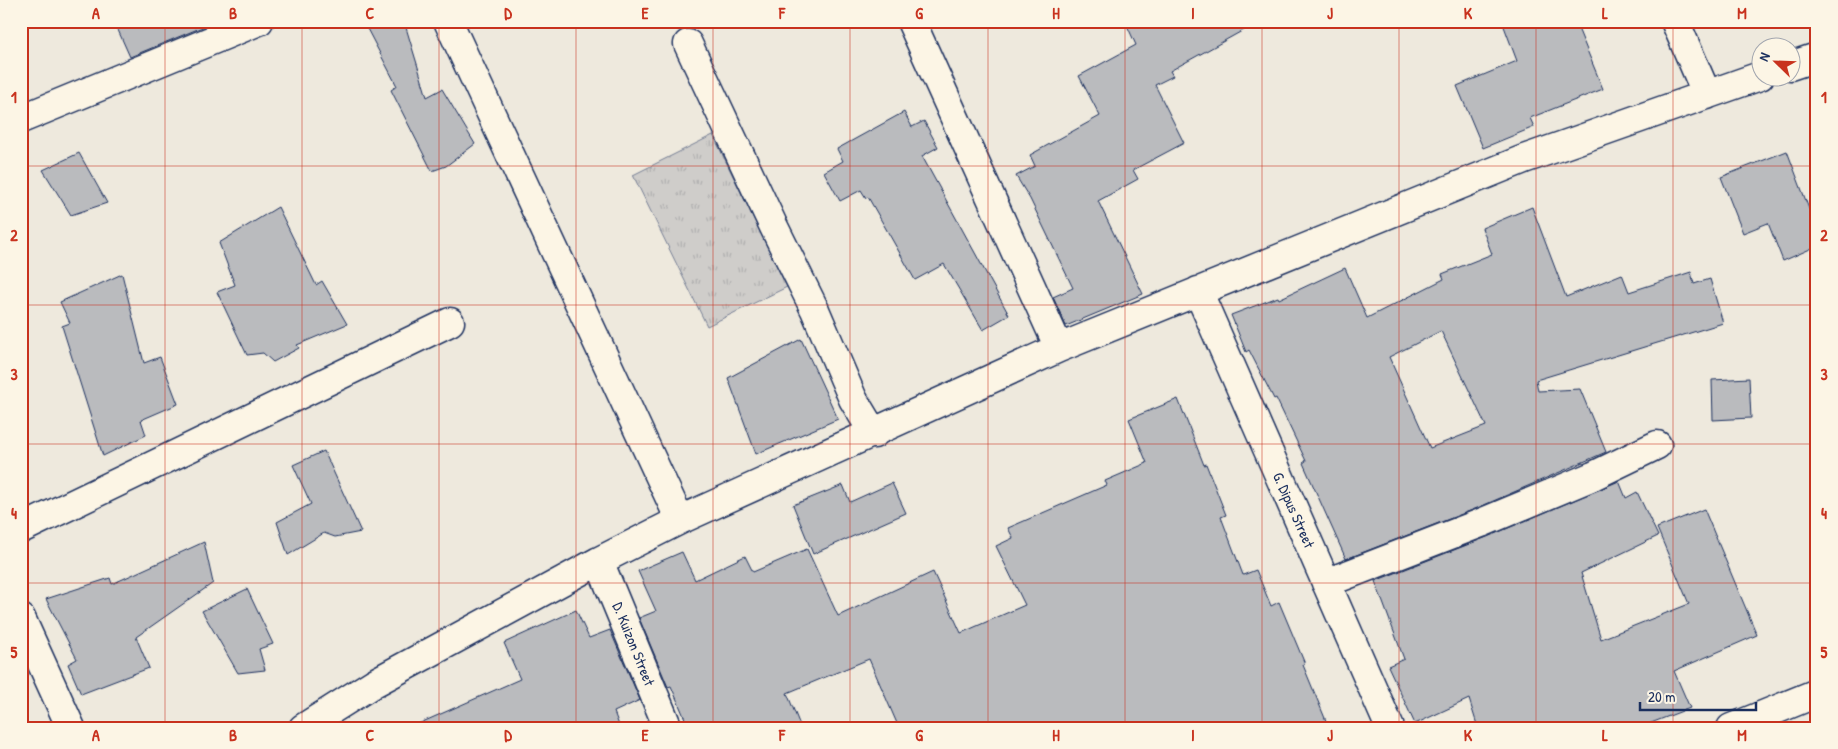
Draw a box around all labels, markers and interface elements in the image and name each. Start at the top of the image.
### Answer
text: A [92,2,100,24]
text: B [229,2,237,24]
text: C [366,2,375,24]
text: D [504,2,512,24]
text: E [641,2,649,24]
text: F [778,2,786,24]
text: G [915,2,923,24]
text: H [1052,2,1060,24]
text: I [1191,2,1195,24]
text: J [1327,2,1333,24]
text: K [1464,2,1473,24]
text: L [1602,2,1608,24]
text: M [1737,2,1747,24]
north arrow [1750,38,1800,88]
text: N [1753,49,1774,64]
text: 1 [11,86,17,108]
text: 1 [1821,86,1827,108]
text: 2 [10,224,18,246]
text: 2 [1820,224,1828,246]
text: 3 [10,363,18,385]
text: 3 [1820,363,1828,385]
street label: G. Dipus Street [1268,469,1320,552]
text: 4 [11,502,17,524]
text: 4 [1821,502,1827,524]
street label: D. Kuizon Street [608,599,661,690]
text: 5 [11,641,18,663]
text: 5 [1821,641,1828,663]
scale bar [1640,679,1757,711]
text: 20 m [1648,686,1675,707]
text: A [92,724,100,746]
text: B [229,724,237,746]
text: C [366,724,375,746]
text: D [504,724,512,746]
text: E [641,724,649,746]
text: F [778,724,786,746]
text: G [915,724,923,746]
text: H [1052,724,1060,746]
text: I [1191,724,1195,746]
text: J [1327,724,1333,746]
text: K [1464,724,1473,746]
text: L [1602,724,1608,746]
text: M [1737,724,1747,746]

